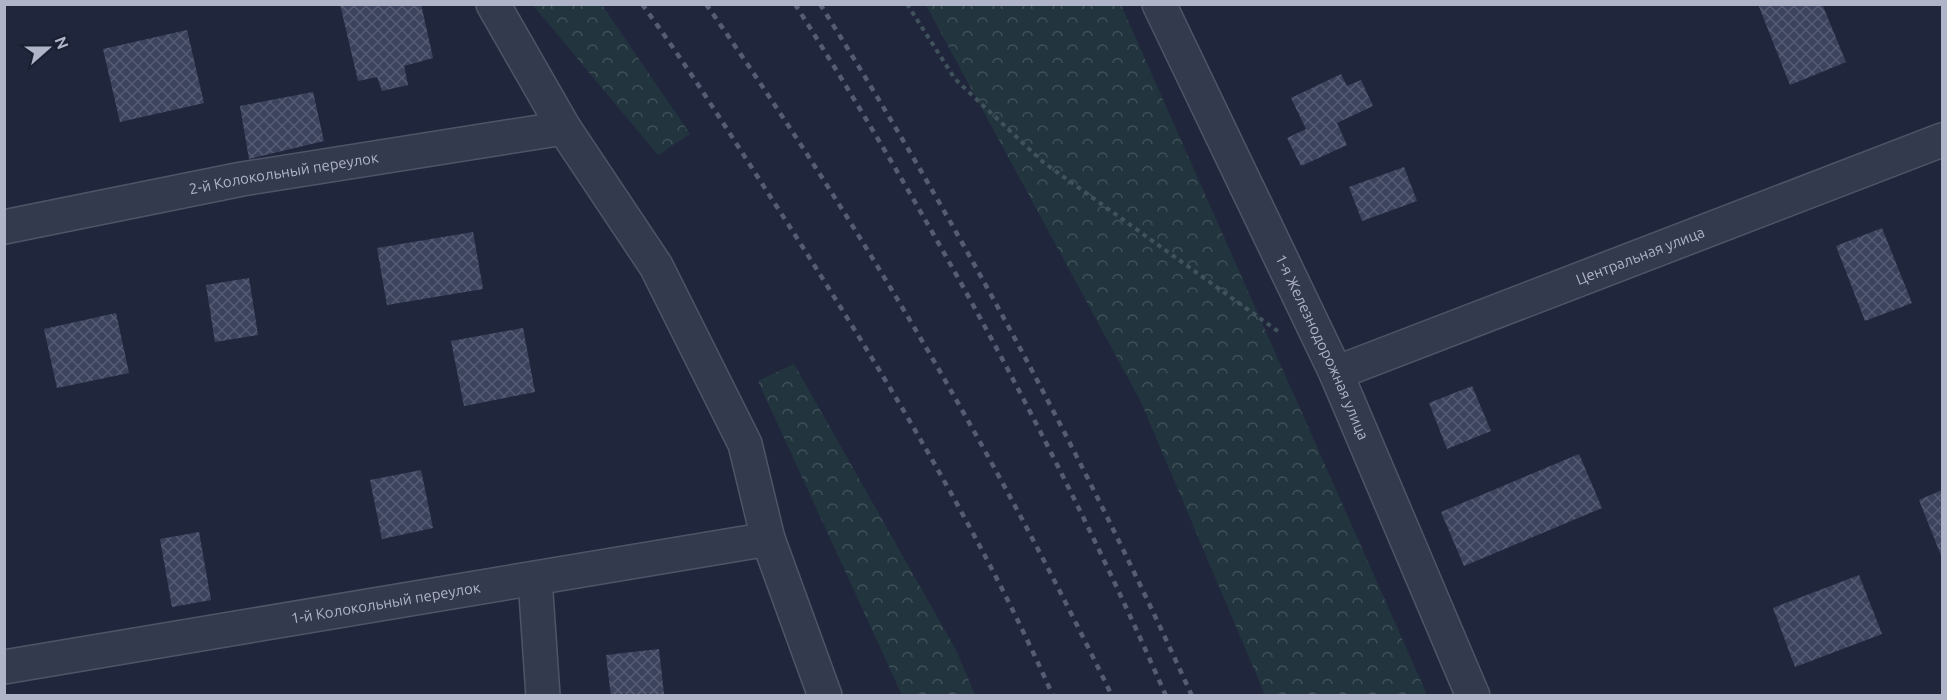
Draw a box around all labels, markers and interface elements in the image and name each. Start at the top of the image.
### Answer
north arrow [18,18,78,78]
text: N [51,34,73,51]
street label: 2-й Колокольный переулок [188,148,380,197]
street label: Центральная улица [1573,223,1707,288]
street label: 1-я Железнодорожная улица [1272,252,1372,442]
street label: 1-й Колокольный переулок [290,578,482,627]

